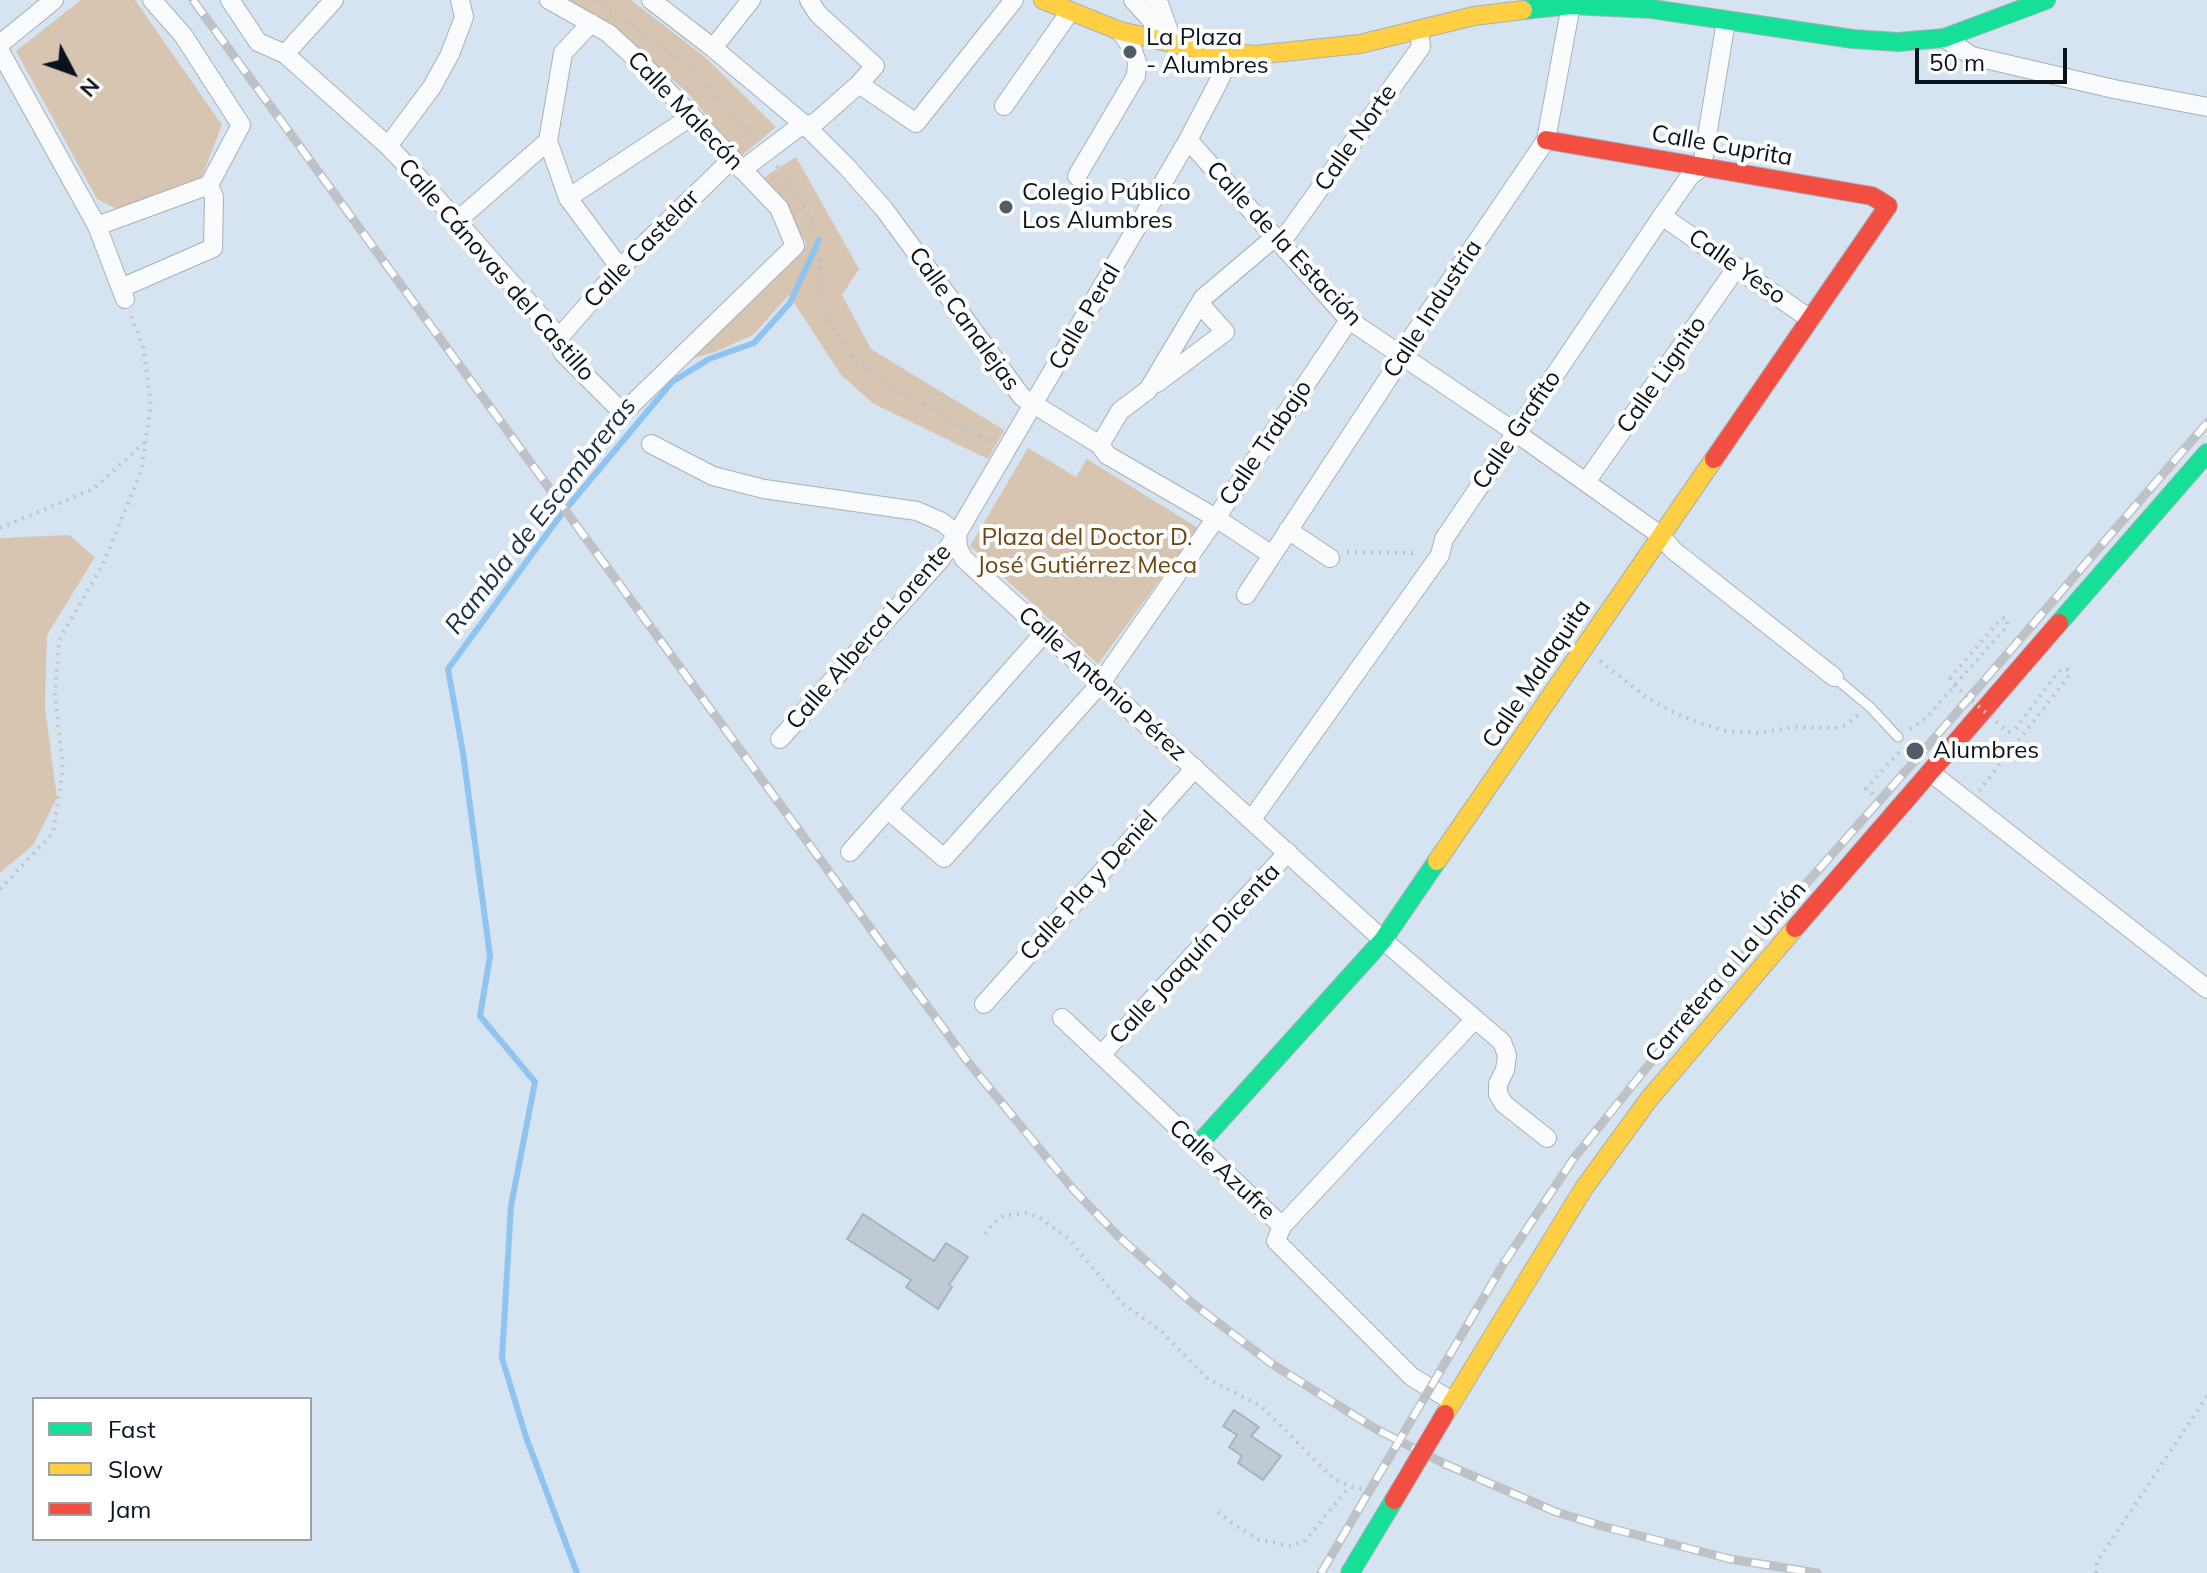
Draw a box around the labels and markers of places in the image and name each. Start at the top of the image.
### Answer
place label: La Plaza - Alumbres [1146,24,1269,80]
marker: La Plaza - Alumbres [1121,43,1139,61]
place label: Colegio Público Los Alumbres [1022,179,1191,235]
marker: Colegio Público Los Alumbres [997,198,1015,216]
place label: Alumbres [1933,737,2039,765]
marker: Alumbres [1904,740,1926,762]

